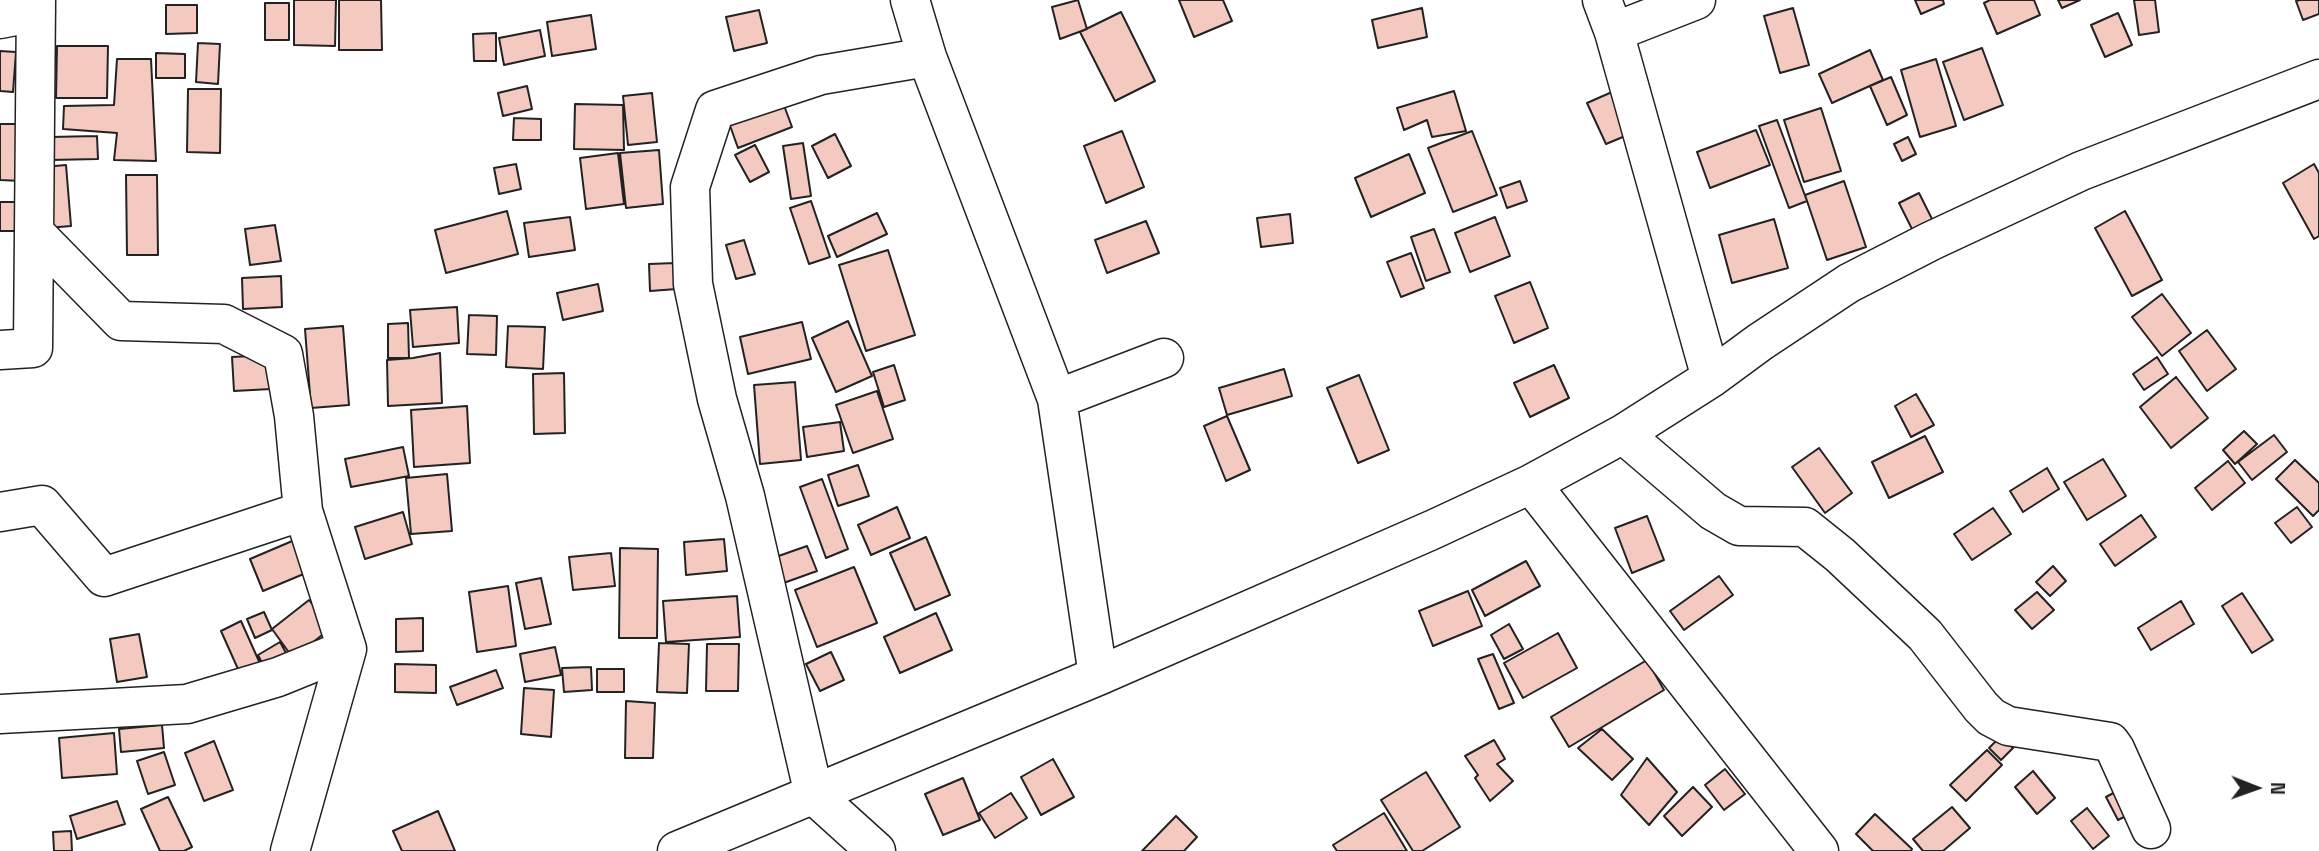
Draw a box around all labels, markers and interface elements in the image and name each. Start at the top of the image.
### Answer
north arrow [2221,753,2291,823]
text: N [2265,782,2290,795]

